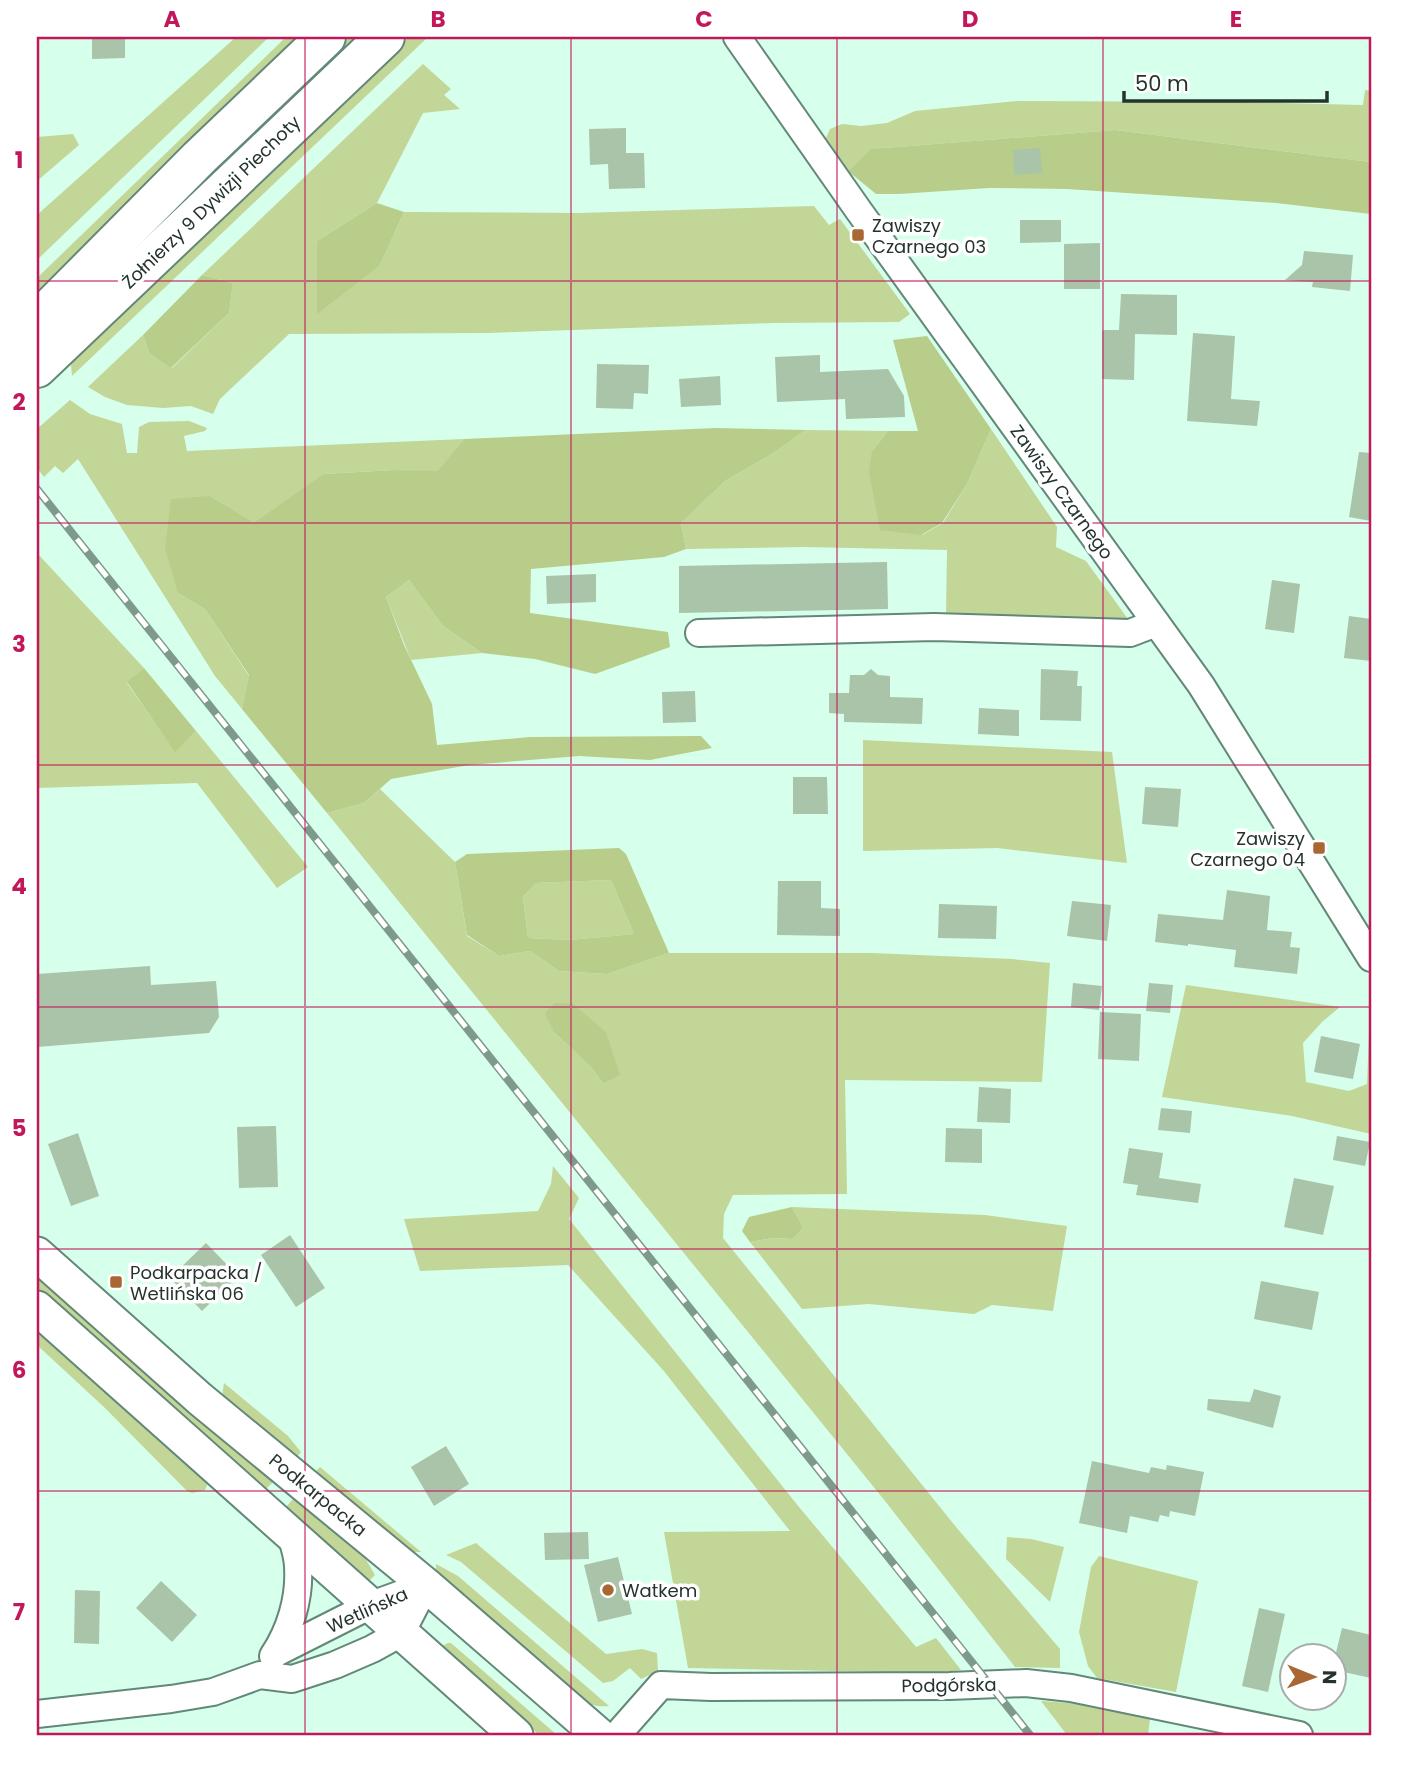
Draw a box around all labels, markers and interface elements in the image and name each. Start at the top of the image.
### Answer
text: A [164,3,181,35]
text: B [430,3,446,35]
text: C [695,3,713,35]
text: D [962,3,978,35]
text: E [1230,3,1242,35]
scale bar [1124,60,1328,104]
text: 50 m [1135,69,1189,98]
street label: Żołnierzy 9 Dywizji Piechoty [116,110,306,294]
text: 1 [15,144,23,176]
place label: Zawiszy Czarnego 03 [872,213,986,259]
marker: Zawiszy Czarnego 03 [850,227,866,243]
text: 2 [12,386,26,418]
street label: Zawiszy Czarnego [1005,420,1119,564]
text: 3 [12,628,26,660]
place label: Zawiszy Czarnego 04 [1190,826,1305,872]
marker: Zawiszy Czarnego 04 [1311,840,1327,856]
text: 4 [11,870,27,902]
text: 5 [12,1112,26,1144]
place label: Podkarpacka / Wetlińska 06 [130,1260,262,1306]
marker: Podkarpacka / Wetlińska 06 [108,1274,124,1290]
text: 6 [12,1354,26,1386]
street label: Podkarpacka [264,1448,372,1542]
place label: Watkem [622,1578,697,1603]
street label: Wetlińska [322,1581,412,1639]
marker: Watkem [600,1582,616,1598]
text: 7 [13,1596,25,1628]
north arrow [1278,1642,1348,1712]
text: N [1316,1670,1343,1685]
street label: Podgórska [901,1672,997,1698]

